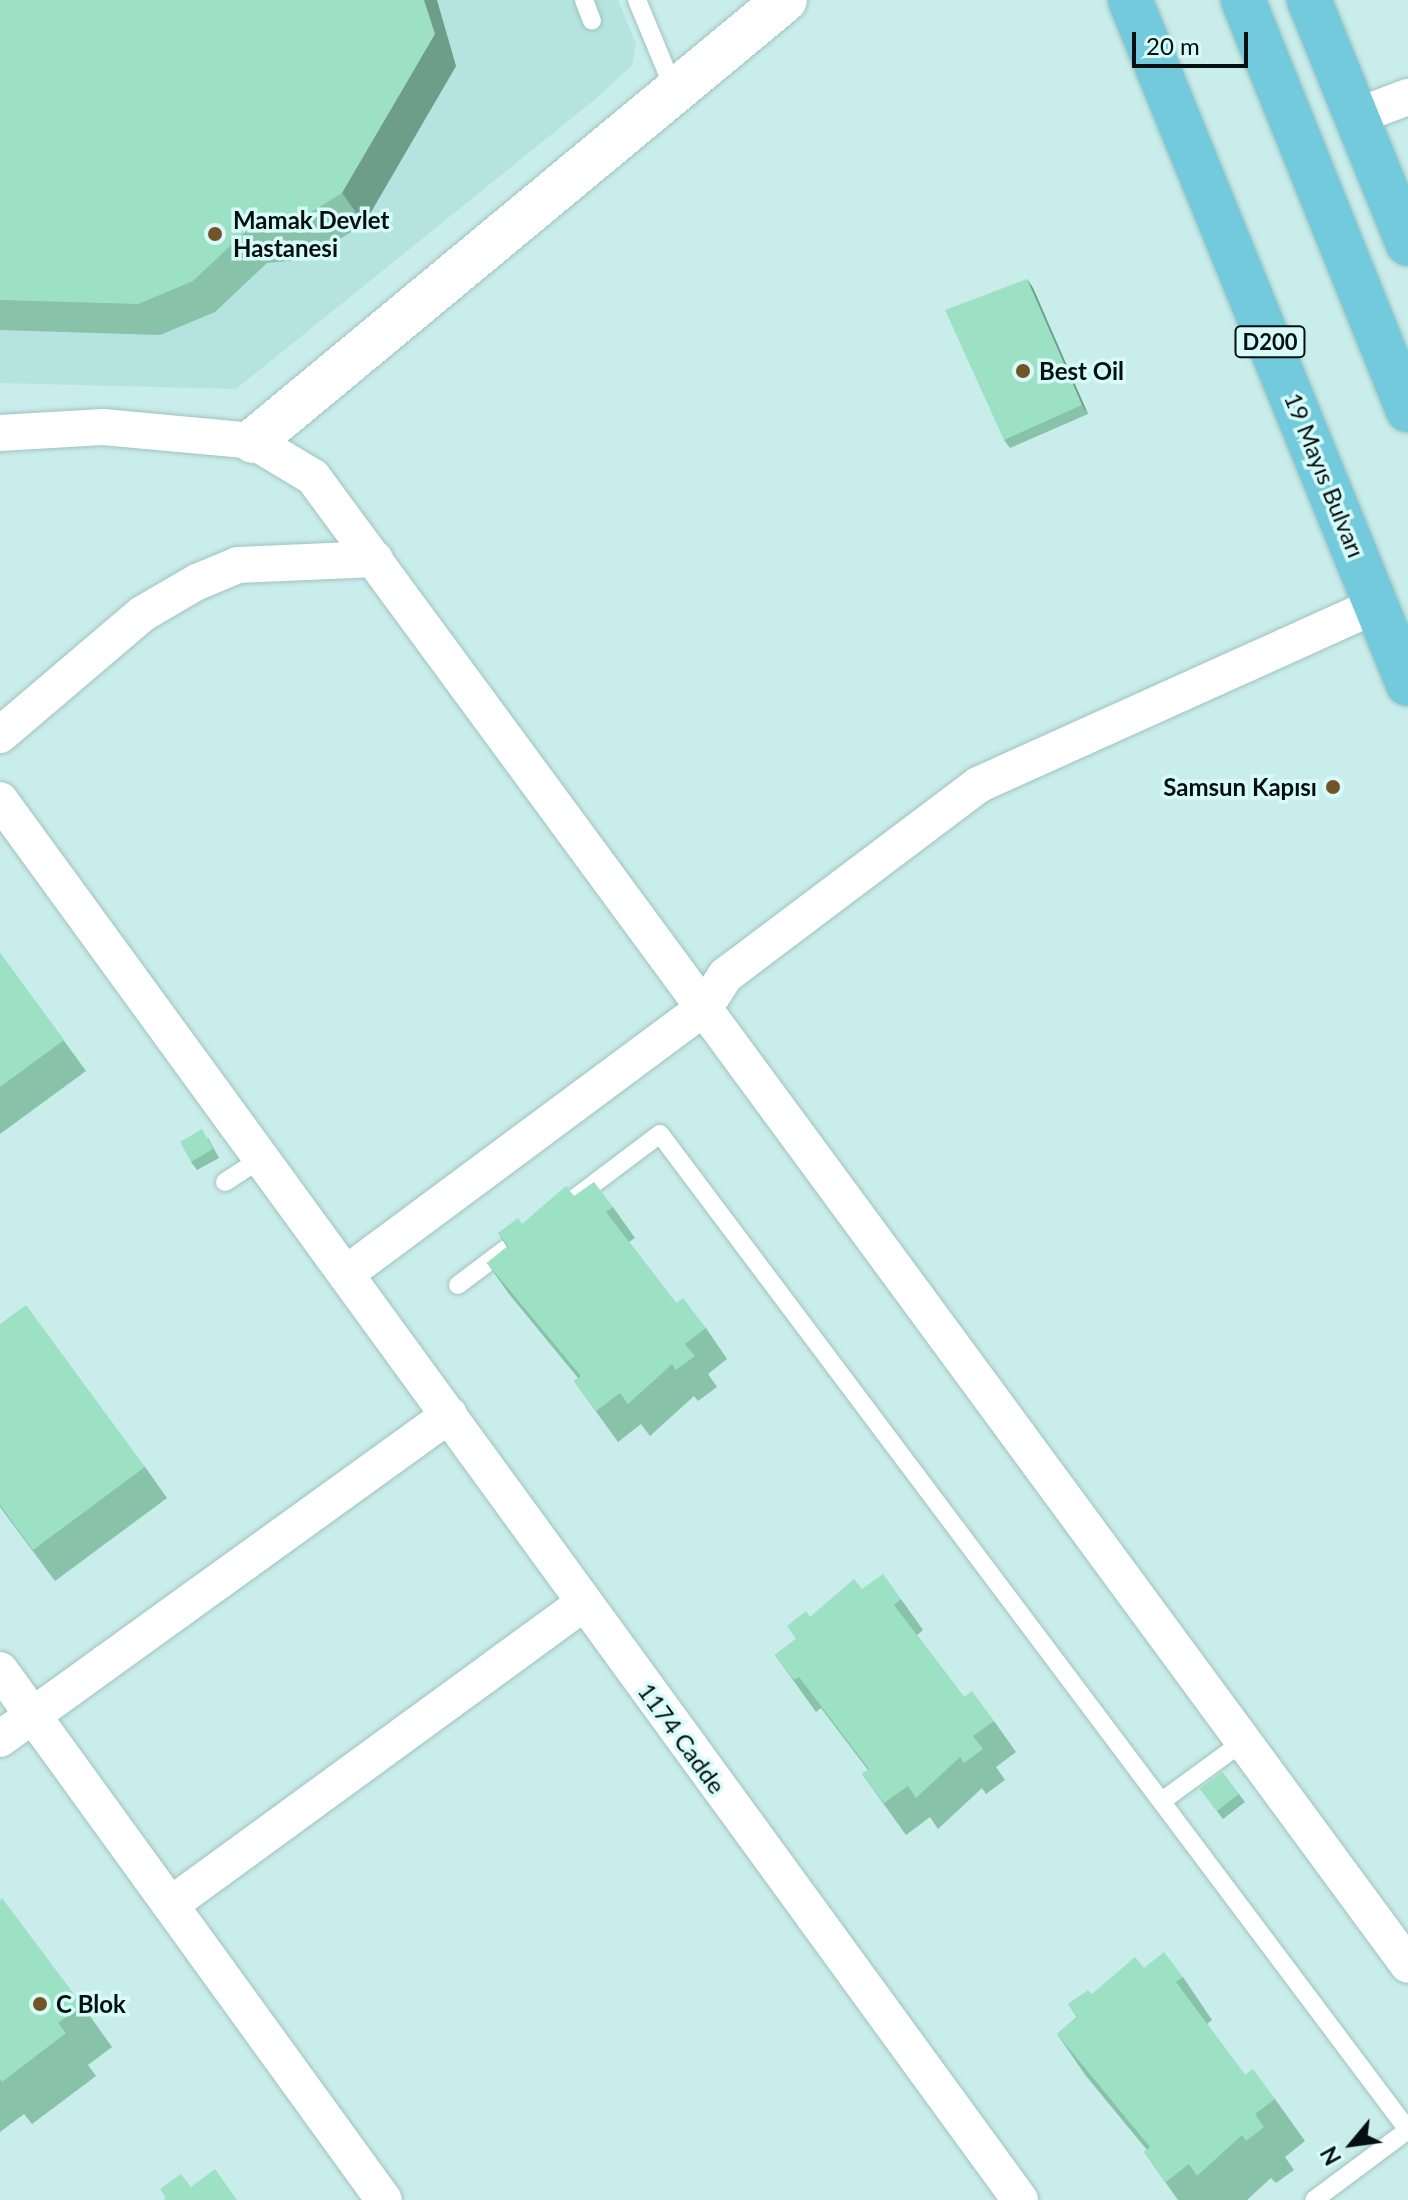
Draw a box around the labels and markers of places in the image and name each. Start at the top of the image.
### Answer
place label: Mamak Devlet Hastanesi [233,206,389,262]
marker: Mamak Devlet Hastanesi [204,223,226,245]
place label: Best Oil [1039,357,1124,385]
marker: Best Oil [1014,362,1032,380]
place label: Samsun Kapısı [1163,773,1317,801]
marker: Samsun Kapısı [1324,778,1342,796]
place label: C Blok [56,1990,126,2018]
marker: C Blok [31,1995,49,2013]

